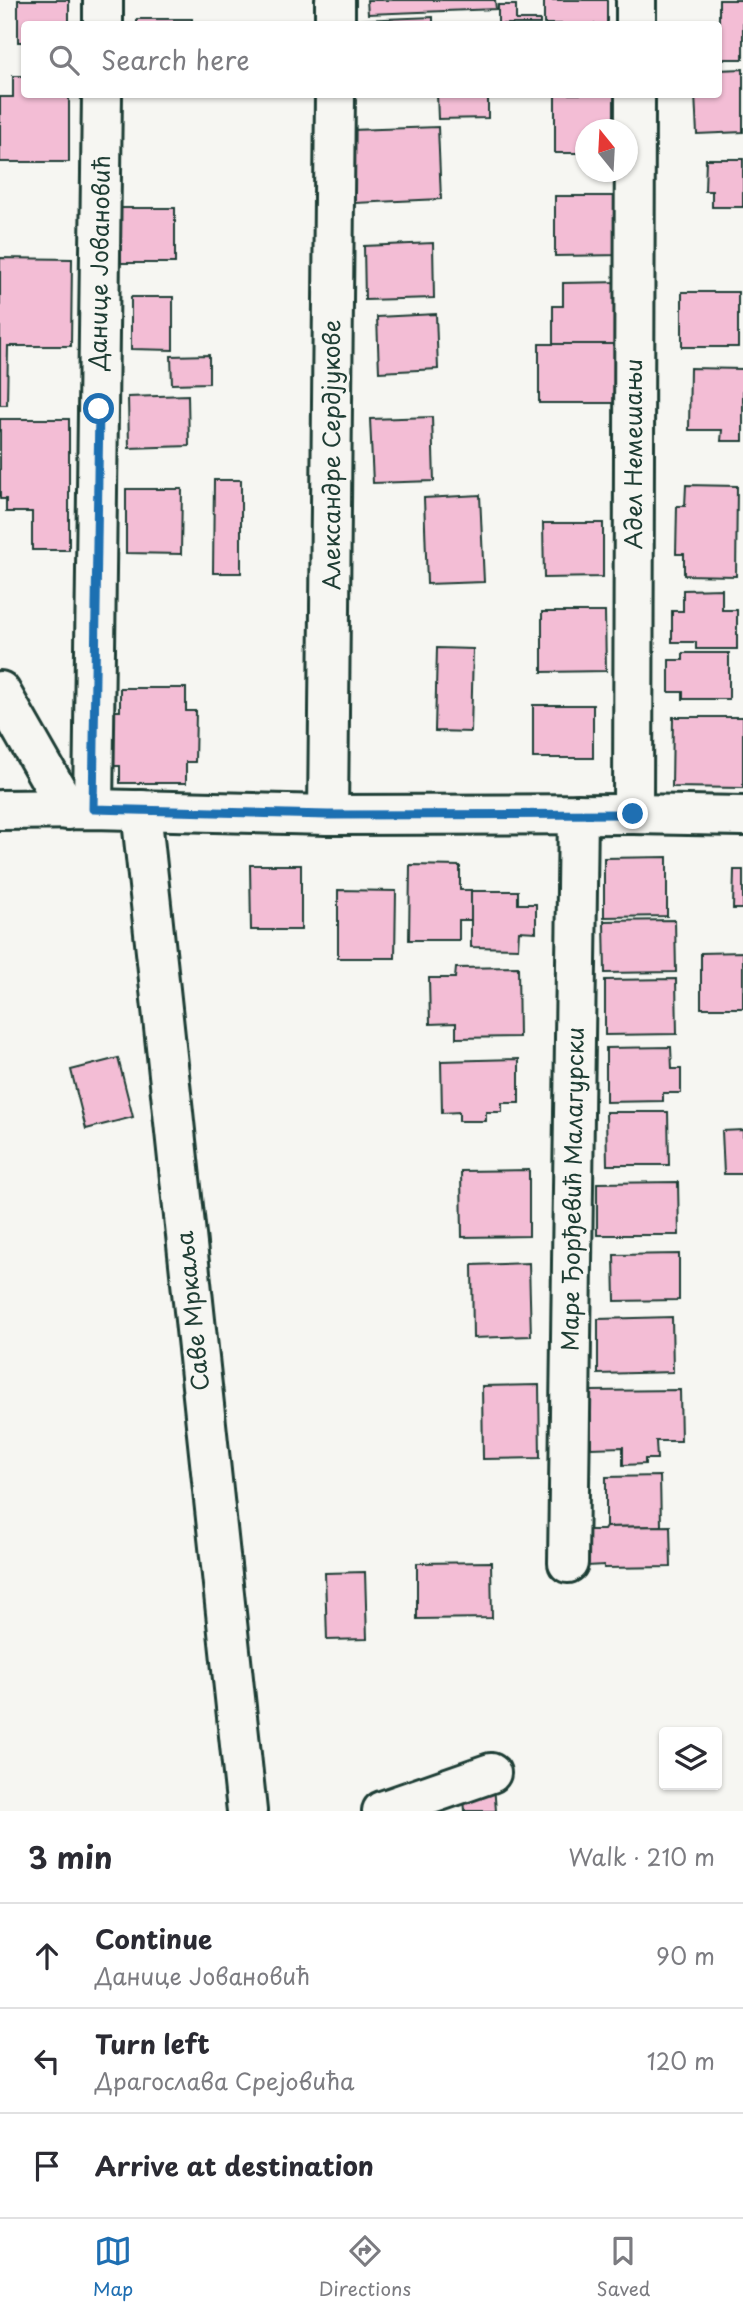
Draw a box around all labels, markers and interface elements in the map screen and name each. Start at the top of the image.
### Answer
search box [21,21,722,98]
text: Search here [101,40,250,79]
icon: search [45,41,83,79]
north arrow [575,119,638,182]
street label: Данице Јовановић [79,155,118,372]
street label: Александре Сердјукове [313,320,348,590]
street label: Адел Немешањи [615,359,650,549]
route start [83,393,114,424]
route end [617,798,648,829]
street label: Маре Ђорђевић Малагурски [551,1027,592,1351]
street label: Саве Мркаља [166,1229,217,1393]
map controls [659,1727,722,1790]
button: layers [659,1727,722,1790]
text: 3 min [28,1834,113,1879]
text: Walk · 210 m [568,1839,715,1874]
text: Continue [95,1919,212,1958]
icon: ahead [28,1937,66,1975]
text: 90 m [656,1938,715,1973]
text: Данице Јовановић [95,1958,310,1993]
text: Turn left [95,2024,210,2063]
icon: left [28,2042,66,2080]
text: 120 m [647,2043,715,2078]
text: Драгослава Срејовића [95,2063,354,2098]
text: Arrive at destination [95,2146,374,2185]
icon: arrive [28,2147,66,2185]
tab: Map [93,2232,133,2302]
tab: Directions [319,2232,411,2302]
tab: Saved [596,2232,650,2302]

